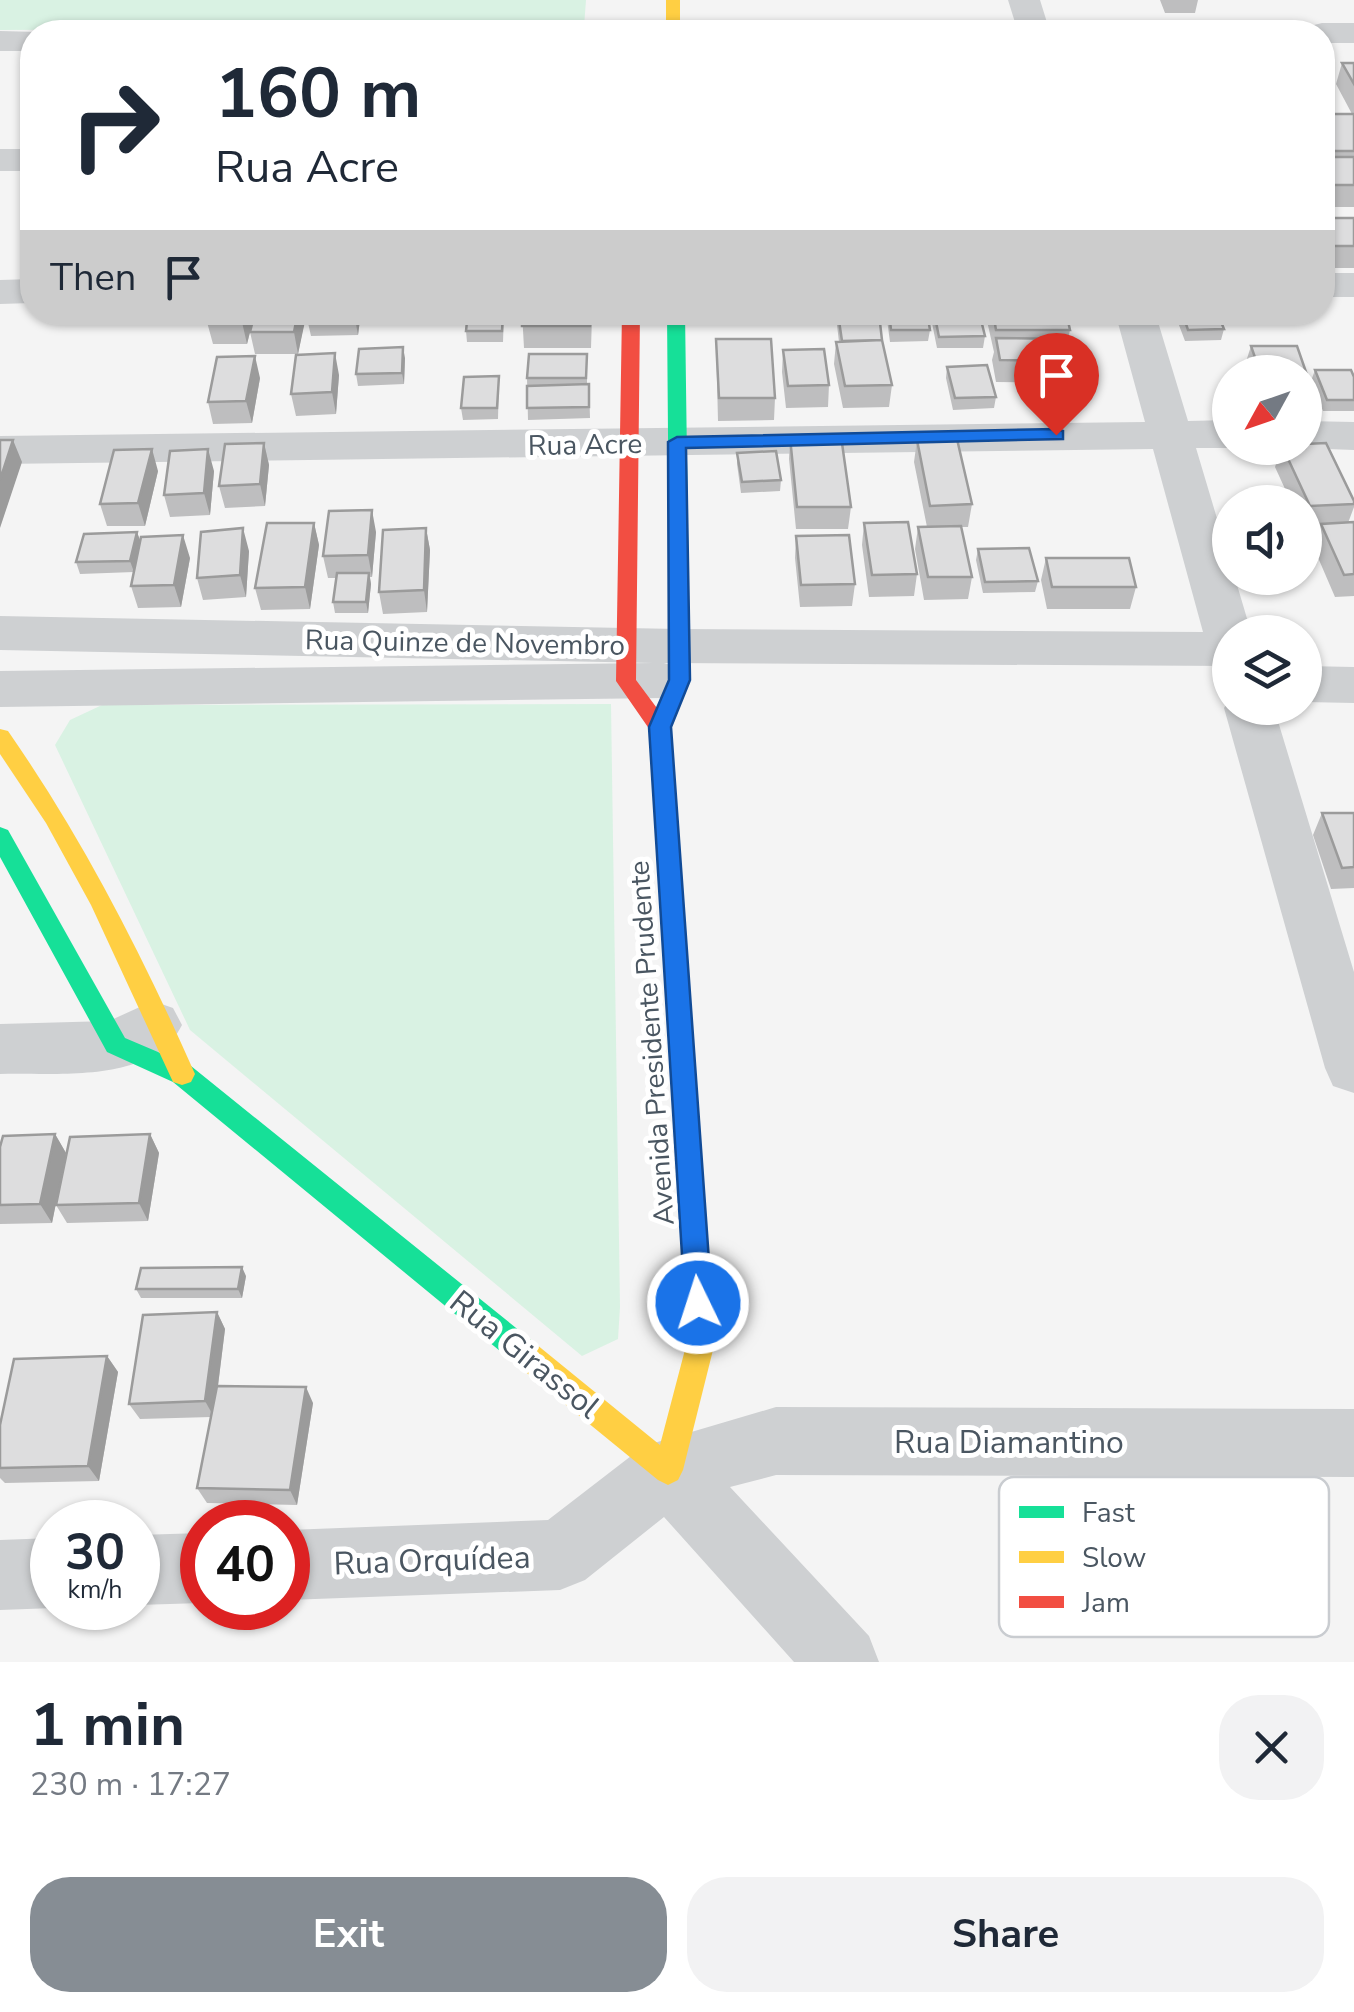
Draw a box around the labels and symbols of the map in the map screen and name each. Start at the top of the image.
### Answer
pin [1014,333,1099,436]
north arrow [1212,355,1322,465]
street label: Rua Acre [527,425,643,465]
street label: Rua Quinze de Novembro [305,621,625,665]
street label: Avenida Presidente Prudente [620,859,684,1227]
position arrow [646,1251,750,1355]
street label: Rua Girassol [441,1281,609,1429]
street label: Rua Diamantino [894,1421,1124,1464]
legend [999,1477,1329,1637]
text: Fast [1082,1494,1135,1532]
speed limit sign: 40 [180,1500,310,1630]
street label: Rua Orquídea [333,1536,531,1585]
text: Slow [1082,1539,1146,1577]
text: Jam [1081,1584,1130,1622]

